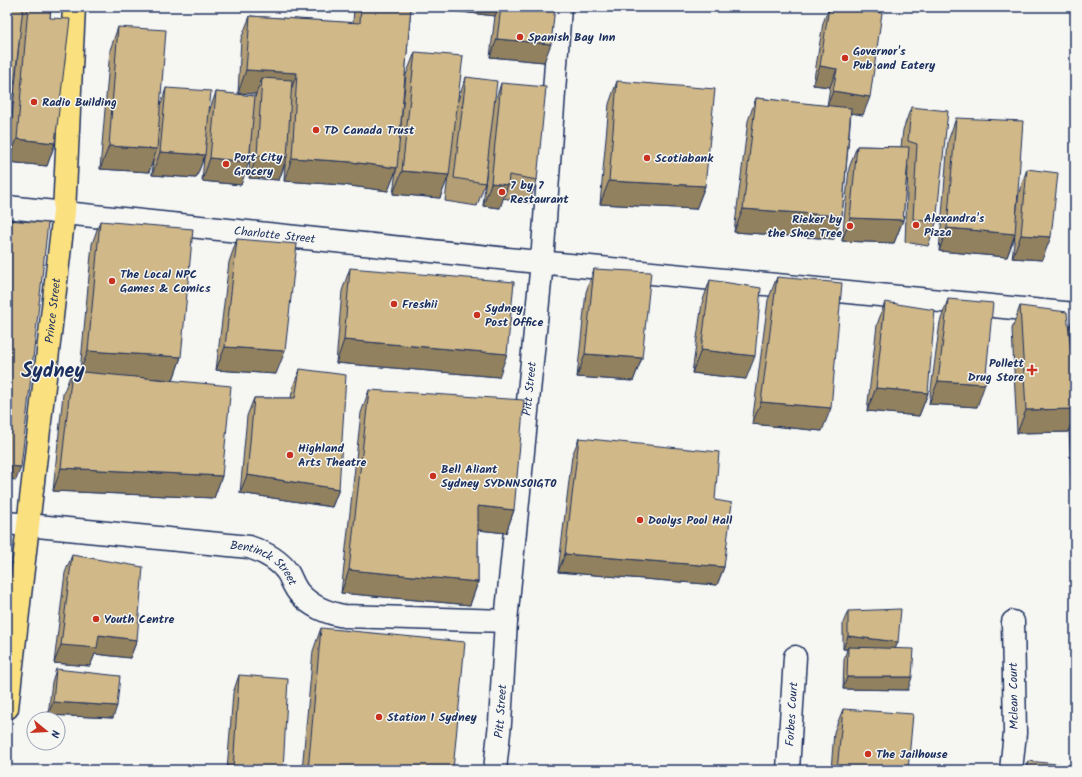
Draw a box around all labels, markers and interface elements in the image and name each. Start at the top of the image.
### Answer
place label: Spanish Bay Inn [528,28,616,47]
marker: Spanish Bay Inn [515,32,525,42]
place label: Governor's Pub and Eatery [853,42,936,75]
marker: Governor's Pub and Eatery [840,53,850,63]
place label: Radio Building [42,93,117,112]
marker: Radio Building [29,97,39,107]
place label: TD Canada Trust [324,121,415,140]
marker: TD Canada Trust [311,125,321,135]
place label: Port City Grocery [234,148,283,181]
place label: Scotiabank [655,149,714,168]
marker: Scotiabank [642,153,652,163]
marker: Port City Grocery [221,159,231,169]
place label: 7 by 7 Restaurant [510,176,569,209]
marker: 7 by 7 Restaurant [497,187,507,197]
place label: Alexandra's Pizza [924,209,985,242]
place label: Rieker by the Shoe Tree [767,210,843,243]
marker: Alexandra's Pizza [911,220,921,230]
street label: Charlotte Street [233,221,317,248]
marker: Rieker by the Shoe Tree [845,221,855,231]
place label: The Local NPC Games & Comics [120,265,211,298]
street label: Prince Street [39,276,66,344]
marker: The Local NPC Games & Comics [107,276,117,286]
place label: Freshii [402,295,438,314]
marker: Freshii [389,299,399,309]
place label: Sydney Post Office [485,299,543,332]
marker: Sydney Post Office [472,310,482,320]
place label: Pollett Drug Store [968,354,1025,387]
district label: Sydney [21,356,85,388]
street label: Pitt Street [517,360,541,416]
marker: Pollett Drug Store [1027,365,1037,375]
place label: Highland Arts Theatre [298,439,367,472]
marker: Highland Arts Theatre [285,450,295,460]
place label: Bell Aliant Sydney SYDNNS01GT0 [441,460,557,493]
marker: Bell Aliant Sydney SYDNNS01GT0 [428,471,438,481]
place label: Doolys Pool Hall [648,511,733,530]
marker: Doolys Pool Hall [635,515,645,525]
street label: Bentinck Street [229,536,302,589]
place label: Youth Centre [104,610,174,629]
marker: Youth Centre [91,614,101,624]
street label: Mclean Court [1004,662,1024,730]
street label: Forbes Court [780,681,803,747]
street label: Pitt Street [489,683,512,739]
place label: Station 1 Sydney [387,708,478,727]
north arrow [26,711,66,751]
marker: Station 1 Sydney [374,712,384,722]
text: N [45,728,64,740]
place label: The Jailhouse [876,745,948,764]
marker: The Jailhouse [863,749,873,759]

